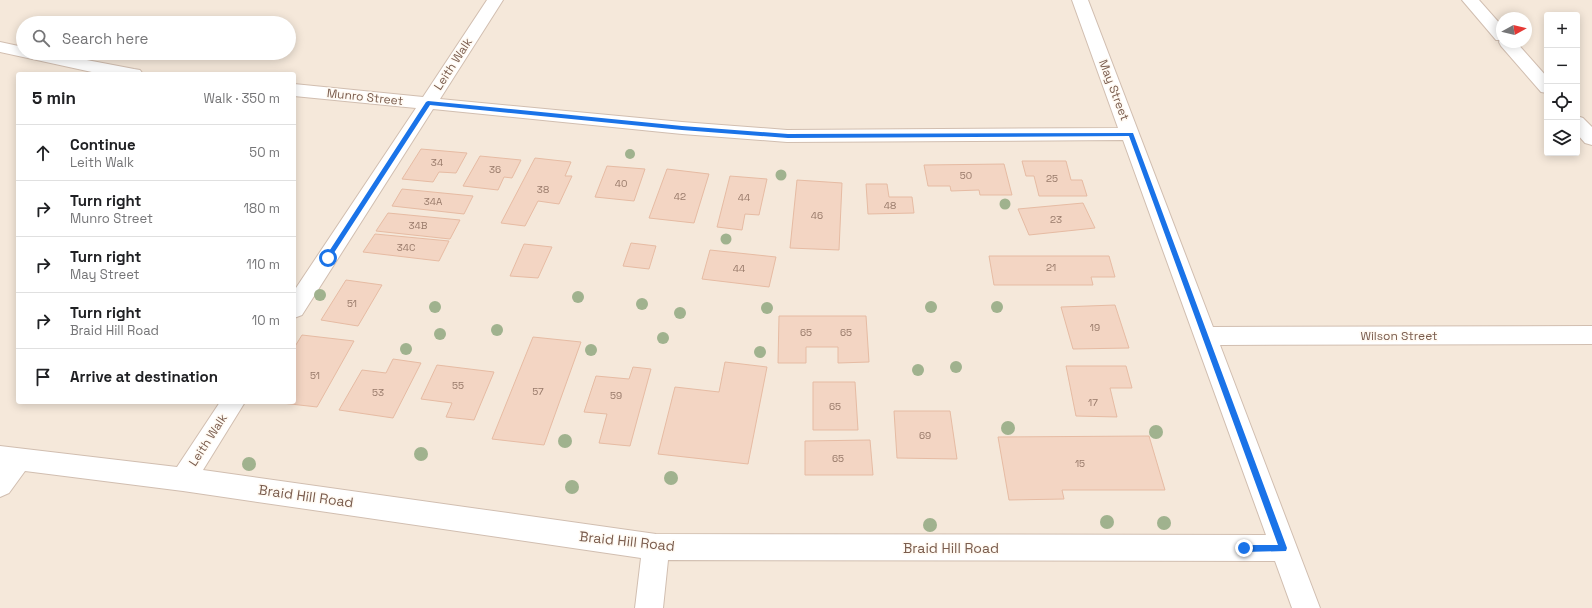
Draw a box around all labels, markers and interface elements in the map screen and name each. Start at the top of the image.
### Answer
north arrow [1496,12,1532,48]
map controls [1544,12,1580,156]
button: + [1544,12,1580,48]
search box [16,16,296,60]
icon: search [30,27,52,49]
text: Search here [62,29,148,48]
street label: Leith Walk [430,34,476,93]
button: − [1544,48,1580,84]
street label: May Street [1095,57,1133,123]
button: locate [1544,84,1580,120]
street label: Munro Street [326,85,404,109]
text: 5 min [32,87,76,109]
text: Walk · 350 m [203,90,280,107]
button: layers [1544,120,1580,156]
text: Continue [70,135,136,154]
icon: ahead [32,142,54,164]
text: 50 m [249,144,280,161]
text: Leith Walk [70,154,134,171]
house number: 34 [431,156,443,169]
house number: 36 [489,163,501,176]
house number: 50 [960,169,972,182]
house number: 25 [1046,172,1058,185]
house number: 40 [615,177,627,190]
house number: 38 [537,183,549,196]
house number: 42 [674,190,686,203]
text: Turn right [70,191,141,210]
house number: 44 [738,191,750,204]
house number: 34A [424,195,443,208]
icon: right [32,198,54,220]
house number: 48 [884,199,896,212]
text: 180 m [244,200,280,217]
house number: 46 [811,209,823,222]
text: Munro Street [70,210,153,227]
house number: 23 [1050,213,1062,226]
house number: 34B [409,219,428,232]
house number: 34C [397,241,415,254]
text: Turn right [70,247,141,266]
route start [319,249,337,267]
icon: right [32,254,54,276]
text: 110 m [246,256,280,273]
house number: 21 [1046,261,1056,274]
house number: 44 [733,262,745,275]
text: May Street [70,266,140,283]
house number: 51 [347,297,357,310]
text: Turn right [70,303,141,322]
icon: right [32,310,54,332]
text: 10 m [252,312,280,329]
house number: 19 [1090,321,1100,334]
text: Braid Hill Road [70,322,159,339]
house number: 65 [800,326,812,339]
house number: 65 [840,326,852,339]
street label: Wilson Street [1360,328,1438,344]
icon: arrive [32,366,54,388]
text: Arrive at destination [70,367,218,386]
house number: 51 [310,369,320,382]
house number: 55 [452,379,464,392]
house number: 57 [532,385,544,398]
house number: 53 [372,386,384,399]
house number: 59 [610,389,622,402]
house number: 17 [1088,396,1098,409]
house number: 65 [829,400,841,413]
street label: Leith Walk [185,410,231,469]
house number: 69 [919,429,931,442]
house number: 65 [832,452,844,465]
house number: 15 [1075,457,1085,470]
street label: Braid Hill Road [257,480,355,512]
street label: Braid Hill Road [578,527,676,555]
street label: Braid Hill Road [903,539,999,557]
route end [1235,539,1253,557]

